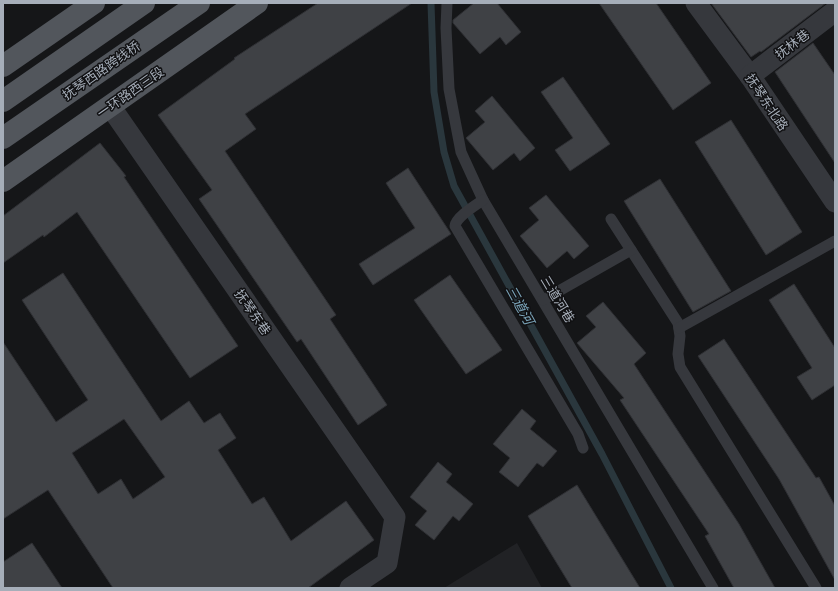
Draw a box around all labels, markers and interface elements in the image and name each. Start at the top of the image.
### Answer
street label: 抚林巷 [772,26,813,63]
street label: 抚琴西路跨线桥 [59,37,143,103]
street label: 一环路西三段 [93,63,167,122]
street label: 抚琴东北路 [741,71,792,134]
street label: 三道河巷 [537,273,578,326]
water label: 三道河 [502,282,540,330]
street label: 抚琴东巷 [231,286,274,338]

